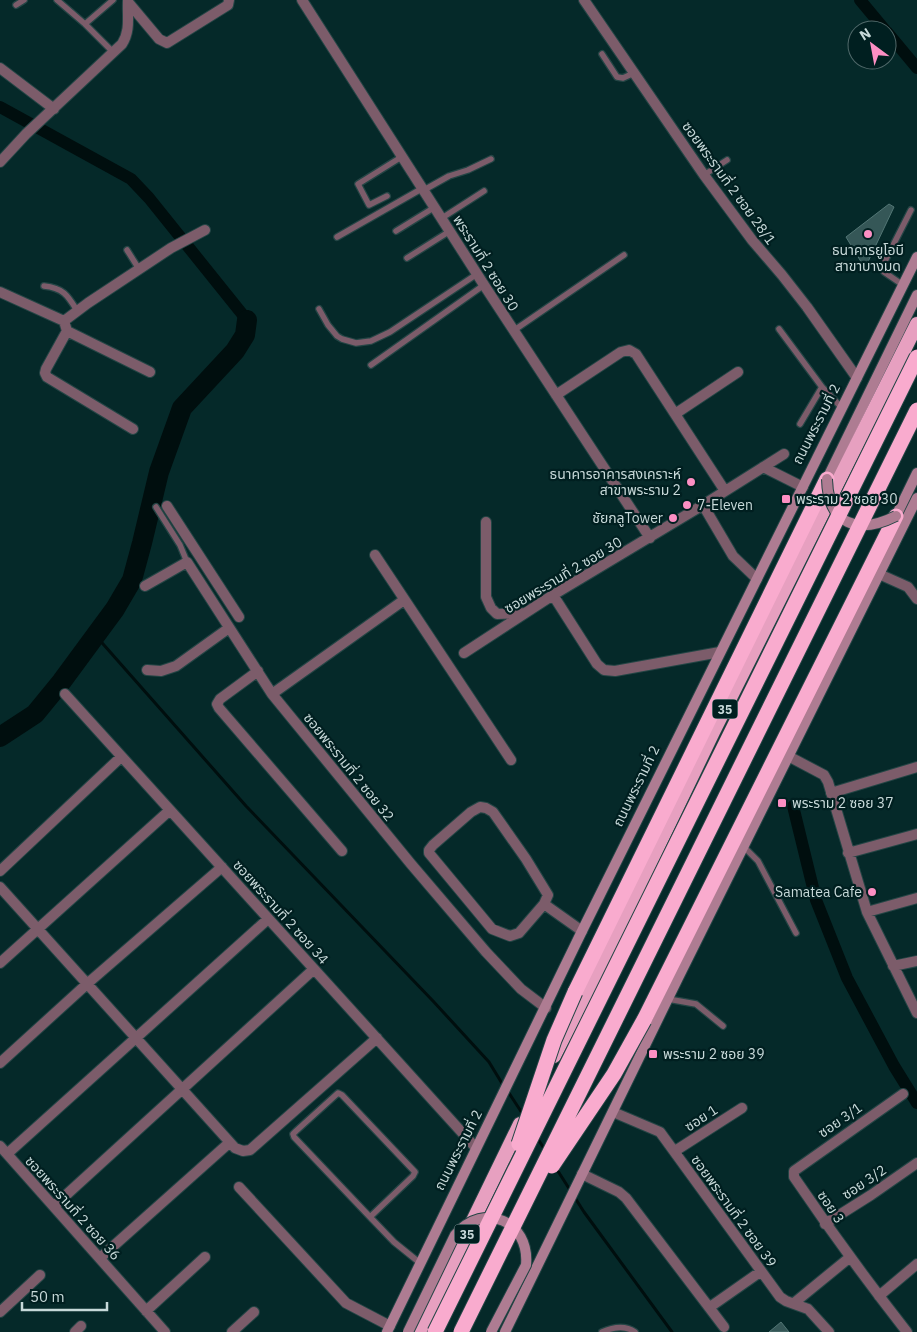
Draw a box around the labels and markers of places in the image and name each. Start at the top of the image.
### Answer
marker: ธนาคารยูโอบี สาขาบางมด [862,228,874,240]
place label: ธนาคารยูโอบี สาขาบางมด [832,241,904,275]
place label: ธนาคารอาคารสงเคราะห์ สาขาพระราม 2 [550,465,681,499]
marker: ธนาคารอาคารสงเคราะห์ สาขาพระราม 2 [685,476,697,488]
place label: พระราม 2 ซอย 30 [796,490,898,508]
marker: พระราม 2 ซอย 30 [780,493,792,505]
place label: 7-Eleven [697,496,753,514]
marker: 7-Eleven [681,499,693,511]
place label: ชัยกลูTower [592,509,663,527]
marker: ชัยกลูTower [667,512,679,524]
place label: พระราม 2 ซอย 37 [792,794,894,812]
marker: พระราม 2 ซอย 37 [776,797,788,809]
place label: Samatea Cafe [775,883,862,901]
marker: Samatea Cafe [866,886,878,898]
place label: พระราม 2 ซอย 39 [663,1045,765,1063]
marker: พระราม 2 ซอย 39 [647,1048,659,1060]

